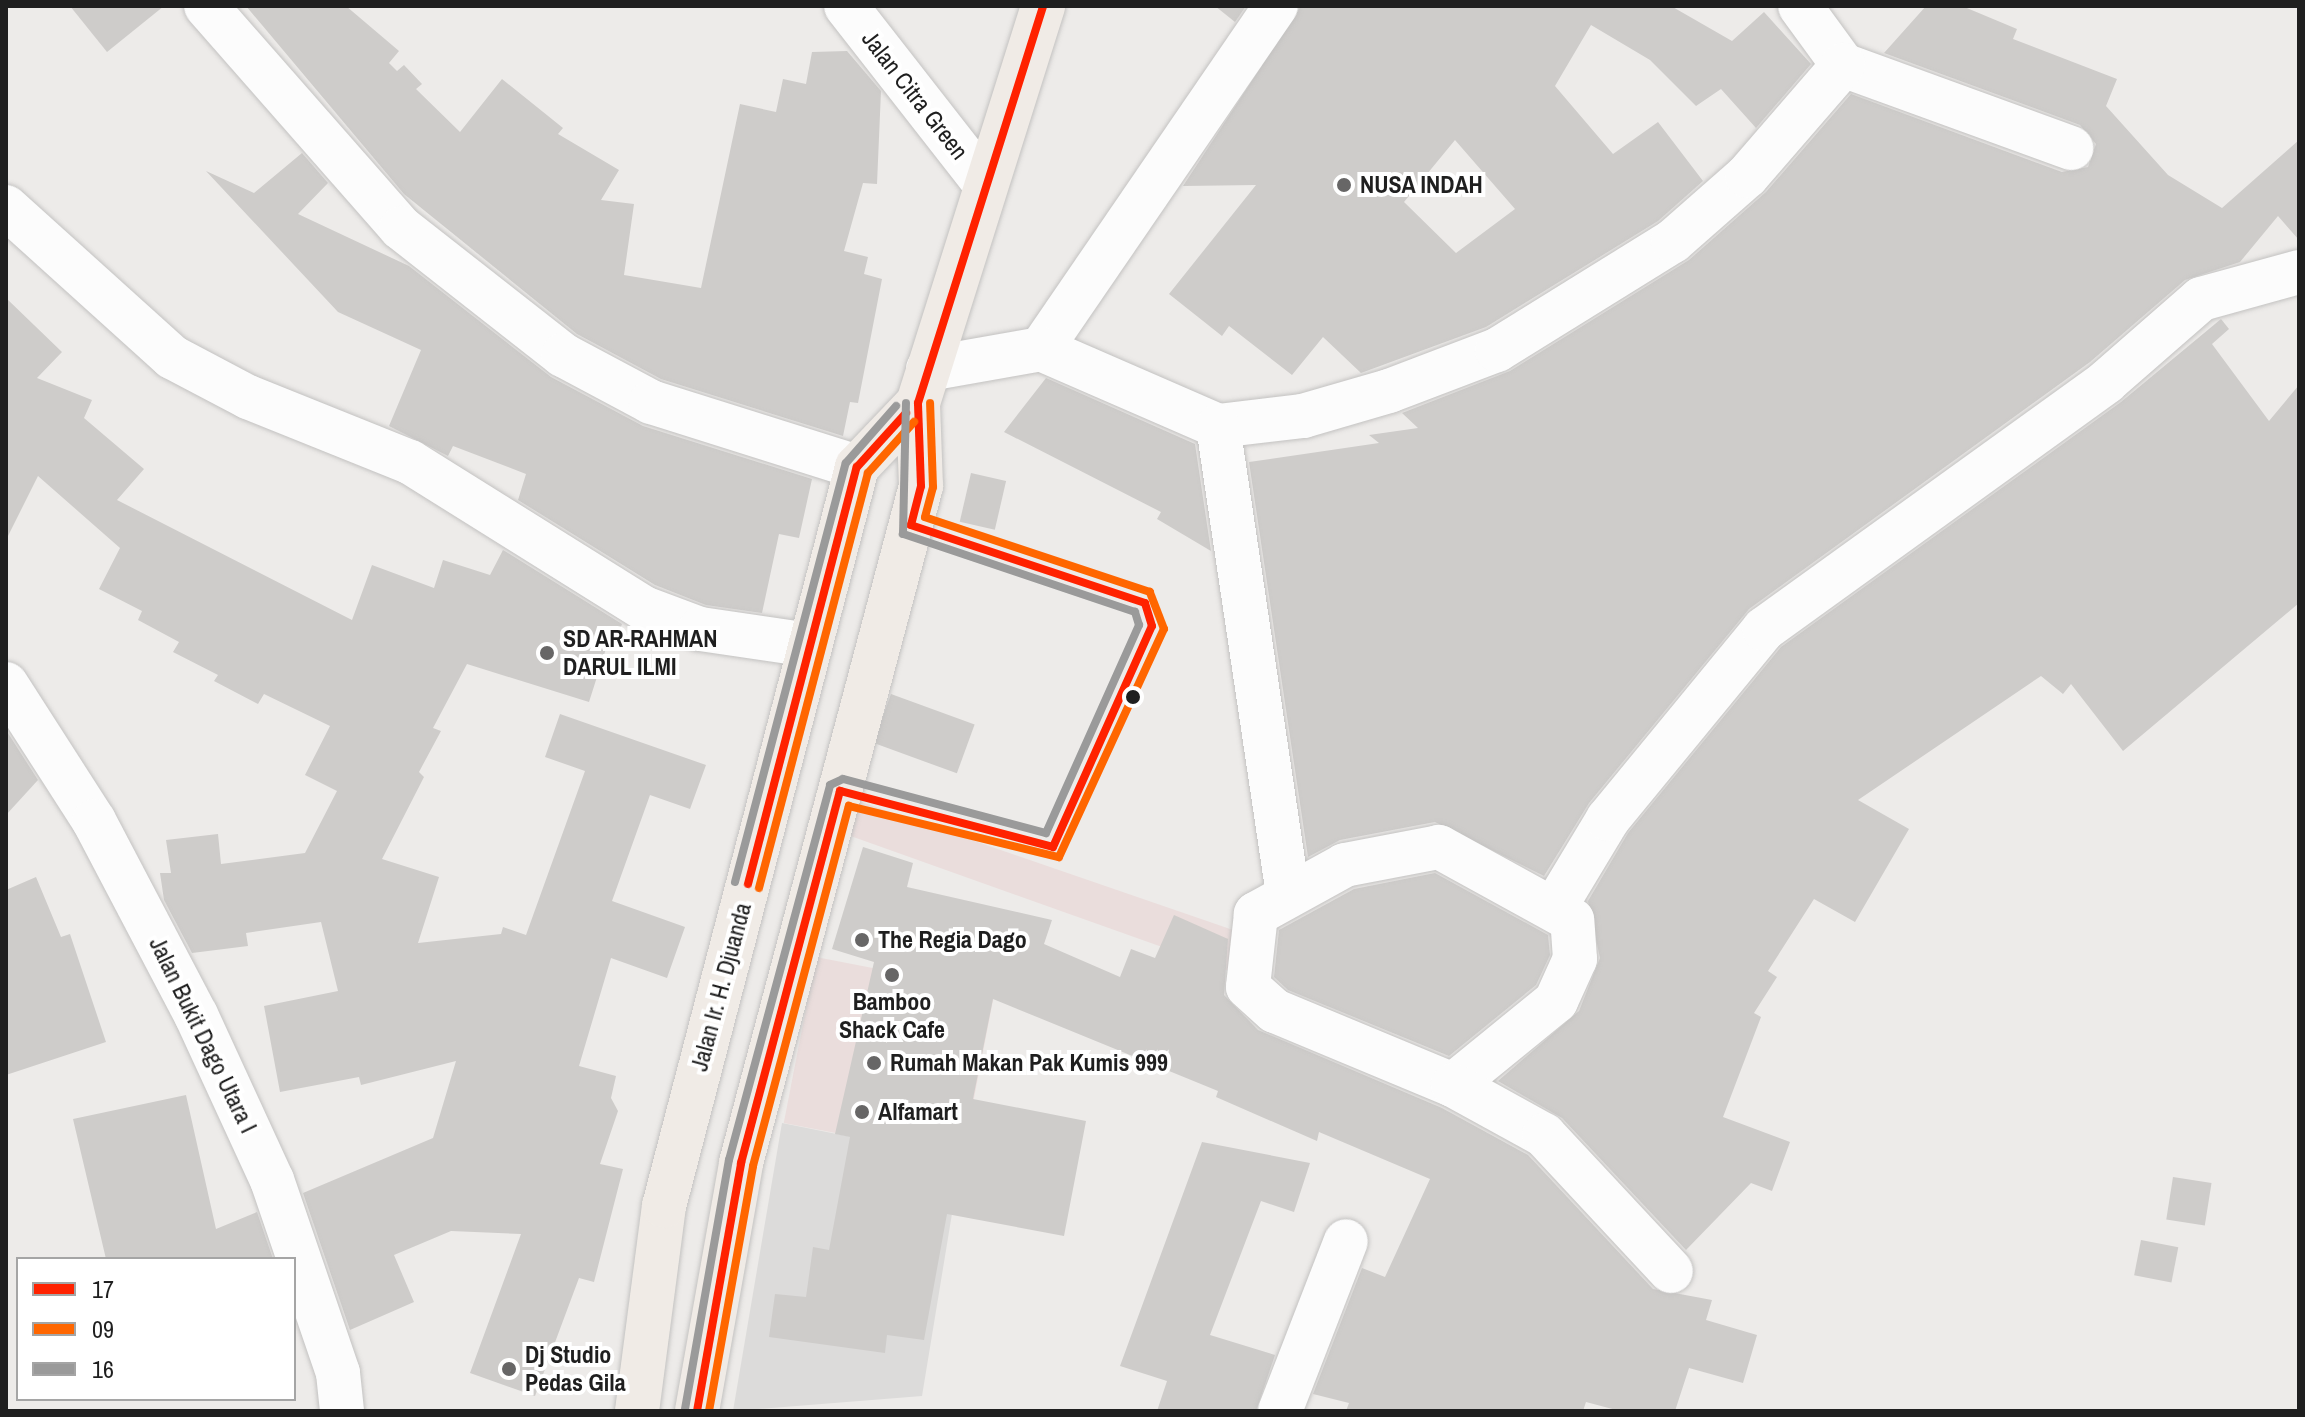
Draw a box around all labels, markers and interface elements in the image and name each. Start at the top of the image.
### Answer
street label: Jalan Citra Green [856,25,974,165]
place label: NUSA INDAH [1360,171,1484,199]
marker: NUSA INDAH [1335,176,1353,194]
place label: SD AR-RAHMAN DARUL ILMI [563,625,718,681]
marker: SD AR-RAHMAN DARUL ILMI [538,644,556,662]
unlabelled marker [1125,689,1141,705]
street label: Jalan Ir. H. Djuanda [685,900,757,1074]
place label: The Regia Dago [878,926,1027,954]
marker: The Regia Dago [853,931,871,949]
street label: Jalan Bukit Dago Utara I [143,932,263,1138]
marker: Bamboo Shack Cafe [883,966,901,984]
place label: Bamboo Shack Cafe [839,988,945,1044]
place label: Rumah Makan Pak Kumis 999 [890,1049,1168,1077]
marker: Rumah Makan Pak Kumis 999 [865,1054,883,1072]
place label: Alfamart [878,1098,958,1126]
marker: Alfamart [853,1103,871,1121]
legend [16,1257,296,1401]
text: 17 [92,1273,114,1305]
text: 09 [92,1313,114,1345]
place label: Dj Studio Pedas Gila [525,1341,626,1397]
text: 16 [92,1353,114,1385]
marker: Dj Studio Pedas Gila [500,1360,518,1378]

